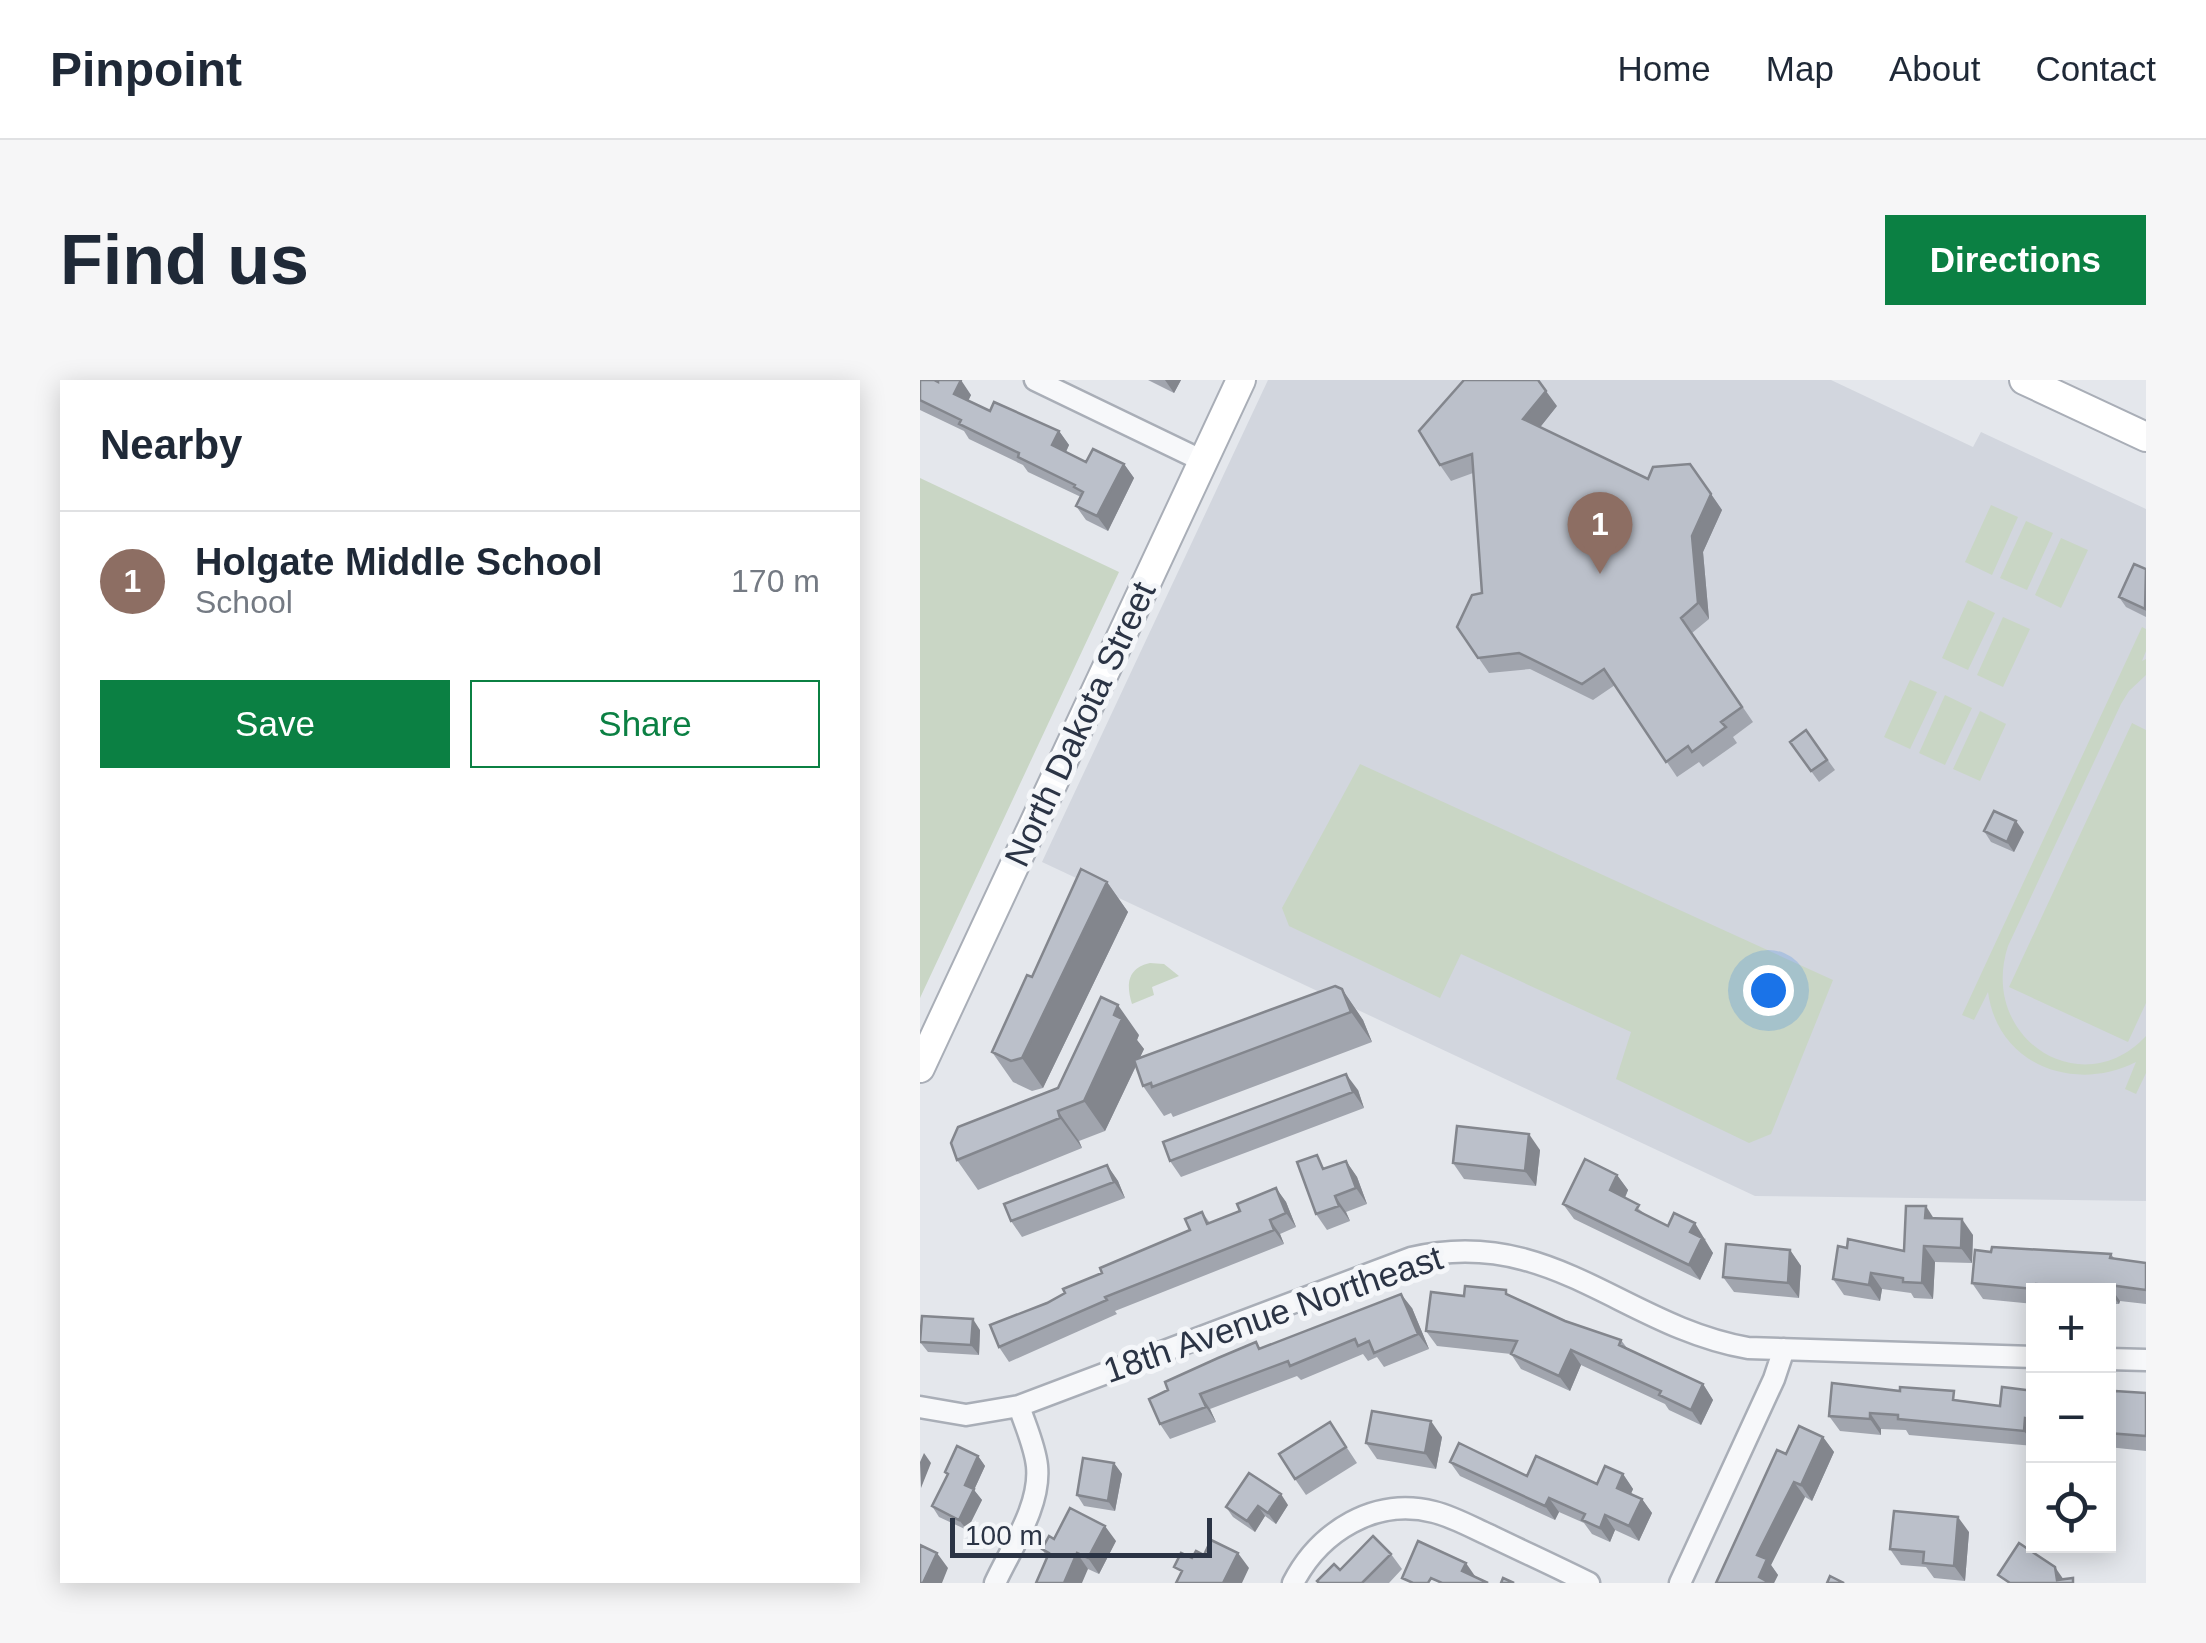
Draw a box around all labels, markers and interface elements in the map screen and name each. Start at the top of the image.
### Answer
text: Pinpoint [50,43,242,96]
text: Home [1617,49,1711,88]
text: Map [1766,49,1834,88]
text: About [1889,49,1980,88]
text: Contact [2035,49,2156,88]
button: Directions [1885,215,2146,305]
text: Find us [60,221,309,299]
text: Nearby [100,421,242,468]
pin: 1 [1568,491,1632,574]
text: Holgate Middle School [195,541,602,583]
text: 1 [124,563,141,599]
text: 170 m [731,563,820,599]
street label: North Dakota Street [997,575,1163,872]
text: School [195,584,293,620]
button: Save [100,680,450,768]
button: Share [470,680,820,768]
your location [1743,965,1794,1016]
street label: 18th Avenue Northeast [1098,1237,1447,1390]
map controls [2026,1283,2116,1553]
button: + [2026,1283,2116,1373]
button: − [2026,1373,2116,1463]
button: locate [2026,1463,2116,1553]
scale bar [950,1513,1212,1558]
text: 100 m [965,1520,1043,1551]

